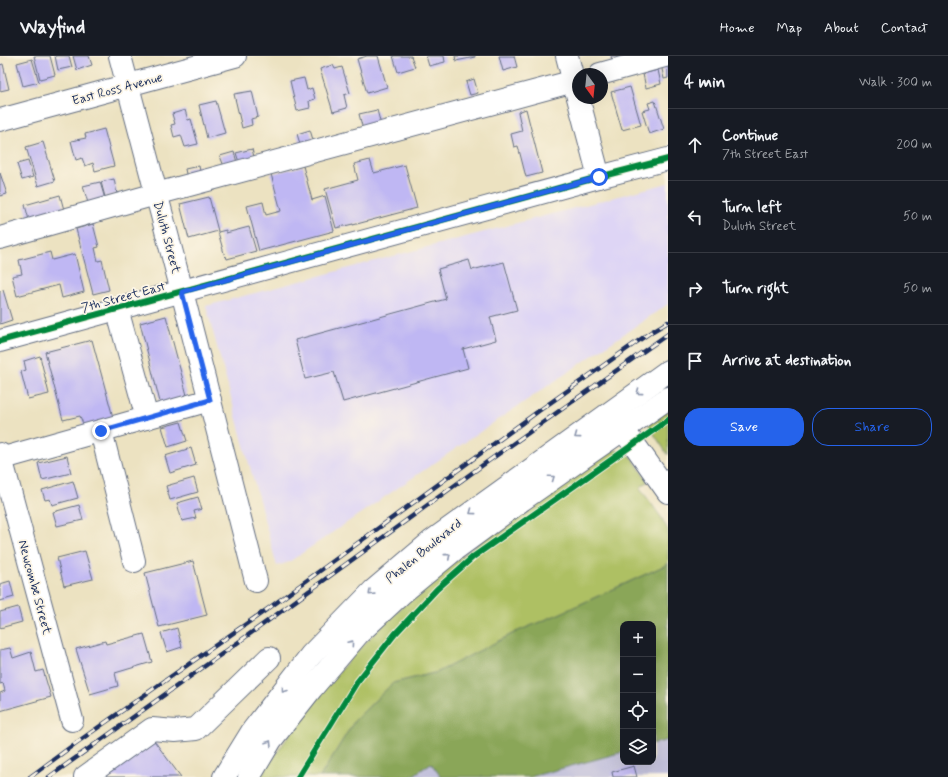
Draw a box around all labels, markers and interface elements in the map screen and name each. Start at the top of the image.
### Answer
text: Wayfind [20,15,85,40]
text: Home [720,19,754,37]
text: Map [776,19,802,37]
text: About [824,19,859,37]
text: Contact [881,19,928,37]
north arrow [572,68,608,104]
street label: East Ross Avenue [70,69,165,110]
text: 4 min [684,71,725,93]
text: Walk · 300 m [859,74,932,91]
text: Continue [722,126,778,146]
icon: ahead [684,134,706,156]
text: 200 m [897,136,932,153]
text: 7th Street East [722,146,808,163]
route start [590,168,608,186]
text: Turn left [722,198,782,218]
street label: Duluth Street [149,199,184,276]
icon: left [684,206,706,228]
text: 50 m [903,208,932,225]
text: Duluth Street [722,218,796,235]
street label: 7th Street East [80,278,167,317]
icon: right [684,278,706,300]
text: Turn right [722,279,789,299]
text: 50 m [903,280,932,297]
icon: arrive [684,350,706,372]
text: Arrive at destination [722,351,851,371]
one-way arrow [636,387,643,394]
button: Save [684,408,804,446]
button: Share [812,408,932,446]
route end [92,422,110,440]
one-way arrow [575,431,582,438]
one-way arrow [548,475,555,483]
one-way arrow [469,507,476,515]
street label: Phalen Boulevard [382,515,466,587]
street label: Newcombe Street [14,538,55,637]
one-way arrow [443,553,450,560]
one-way arrow [368,589,376,596]
map controls [620,621,656,765]
button: + [620,621,656,657]
one-way arrow [346,640,353,647]
button: − [620,657,656,693]
one-way arrow [282,686,289,693]
button: locate [620,693,656,729]
button: layers [620,729,656,765]
one-way arrow [264,741,271,748]

